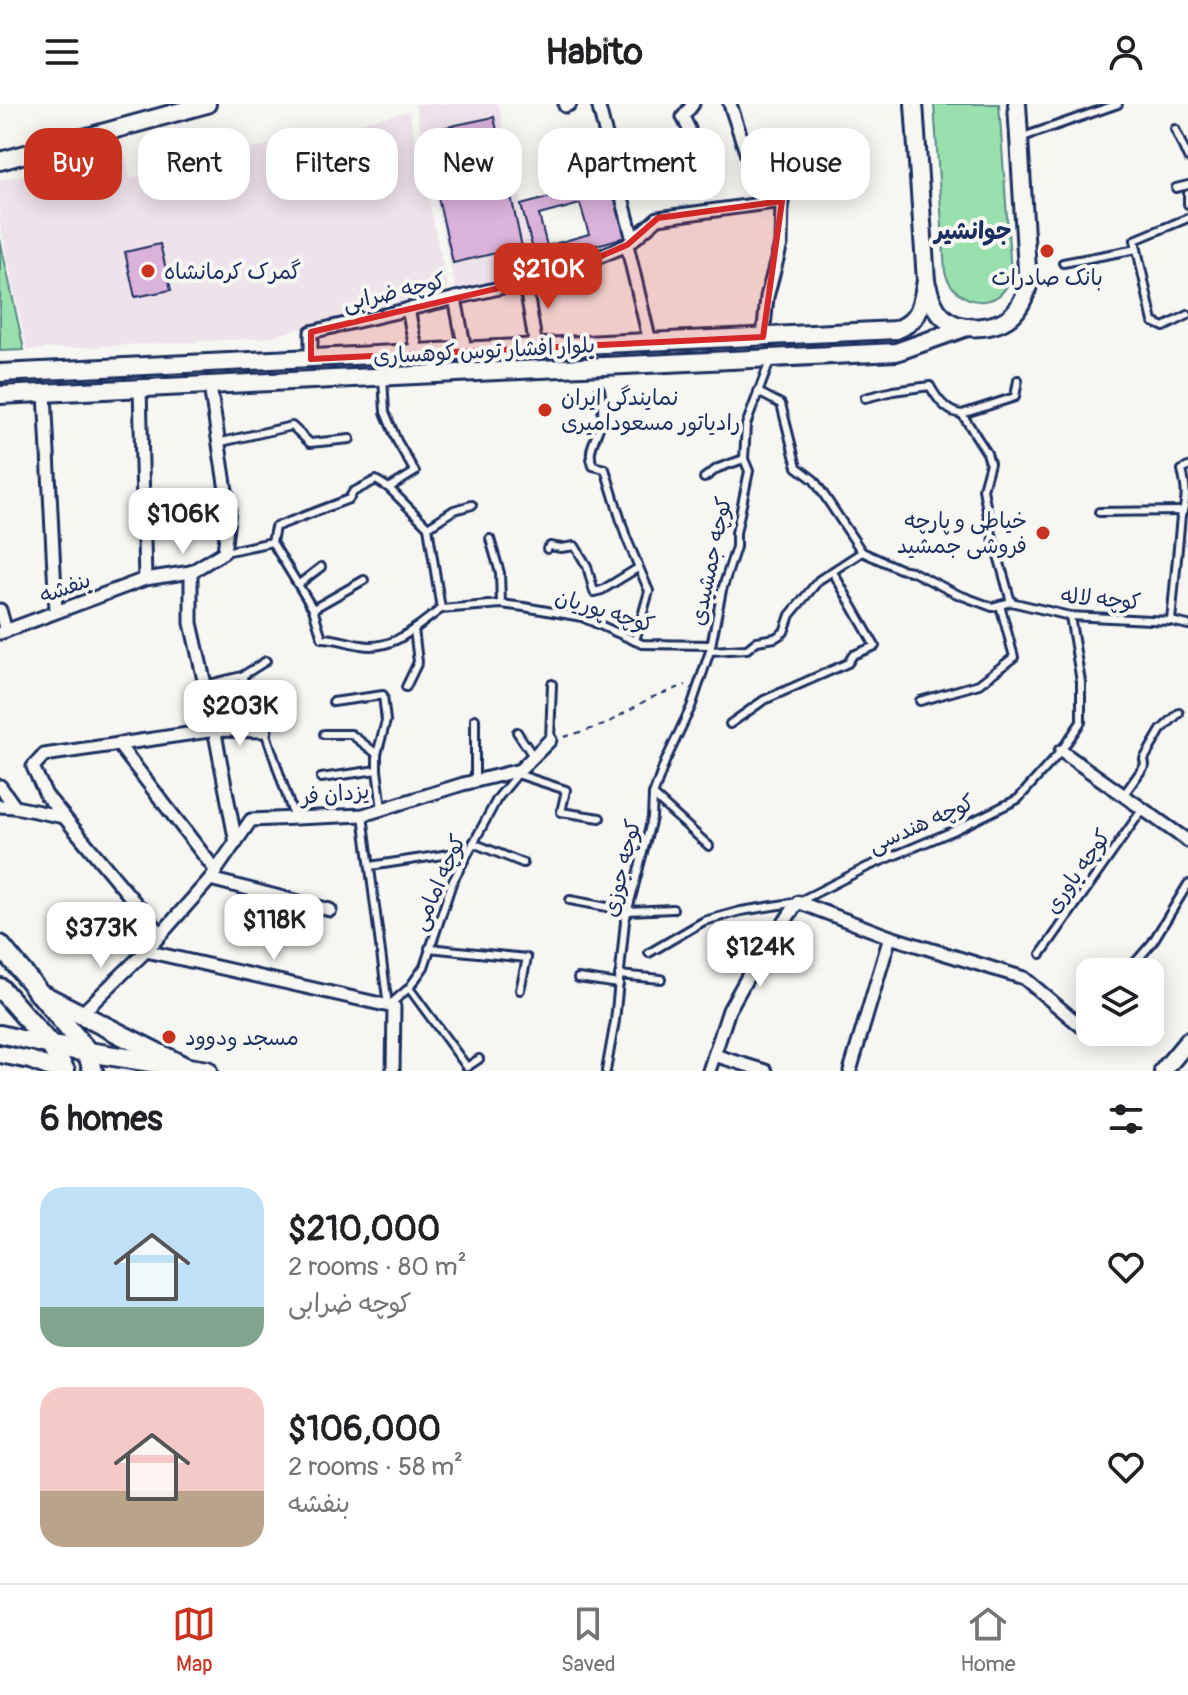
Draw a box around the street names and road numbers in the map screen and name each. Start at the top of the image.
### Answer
street label: کوچه ضرابی [340,267,448,317]
street label: بلوار افشار توس کوهساری [372,331,596,371]
street label: کوچه جمشیدی [684,494,738,628]
street label: بنفشه [36,566,95,610]
street label: کوچه لاله [1060,582,1142,616]
street label: کوچه پوریان [552,583,658,639]
street label: یزدان فر [298,777,371,811]
street label: کوچه هندسی [864,788,979,860]
street label: کوچه جوزی [596,816,648,920]
street label: کوچه یاوری [1038,824,1117,919]
street label: کوچه امامی [405,830,473,935]

